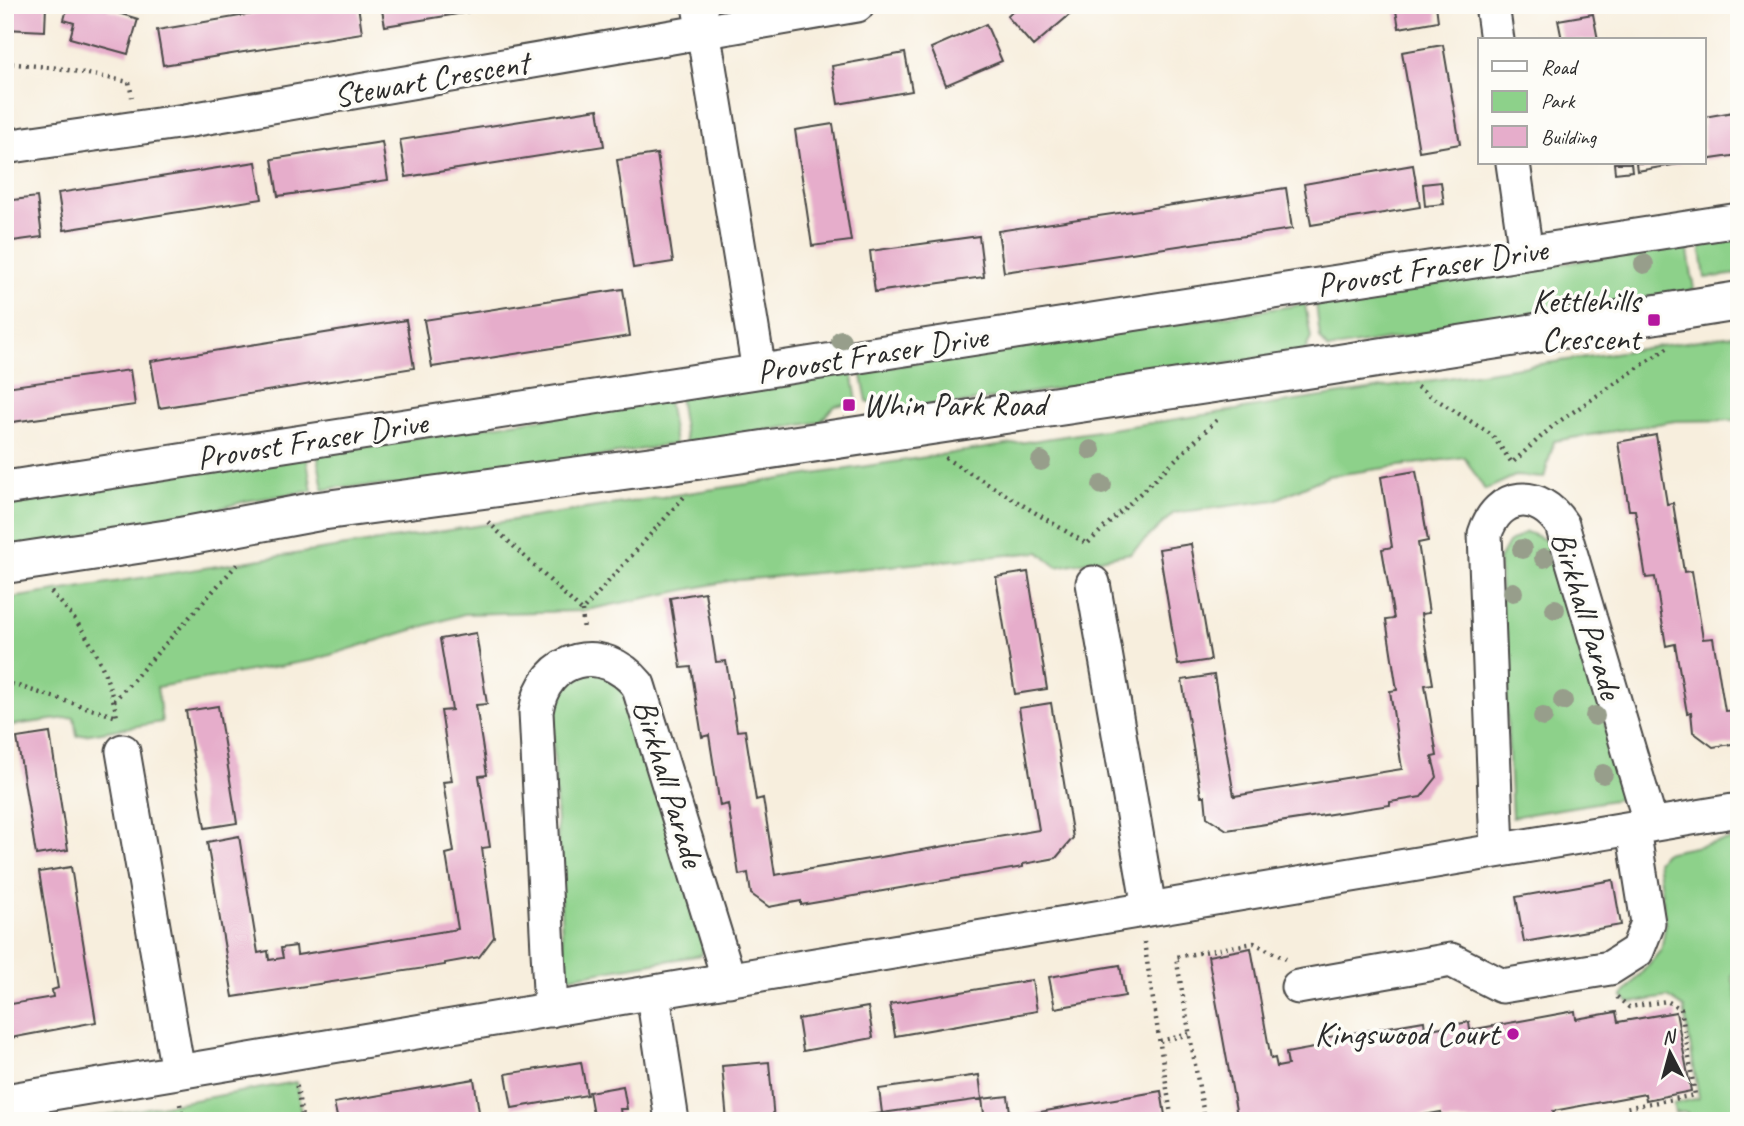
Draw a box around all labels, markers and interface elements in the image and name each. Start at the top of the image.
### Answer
legend [1478,38,1706,164]
street label: Stewart Crescent [330,41,536,117]
text: Road [1541,54,1580,80]
text: Park [1541,88,1576,114]
text: Building [1541,124,1598,150]
street label: Provost Fraser Drive [1314,228,1552,306]
place label: Kettlehills Crescent [1532,280,1643,360]
marker: Kettlehills Crescent [1646,312,1662,328]
street label: Provost Fraser Drive [754,315,992,393]
place label: Whin Park Road [863,384,1051,426]
marker: Whin Park Road [841,397,857,413]
street label: Provost Fraser Drive [194,401,432,479]
street label: Birkhall Parade [1542,526,1633,706]
street label: Birkhall Parade [624,694,715,874]
place label: Kingswood Court [1315,1013,1502,1055]
north arrow [1636,1018,1706,1088]
text: N [1661,1024,1679,1050]
marker: Kingswood Court [1505,1026,1521,1042]

